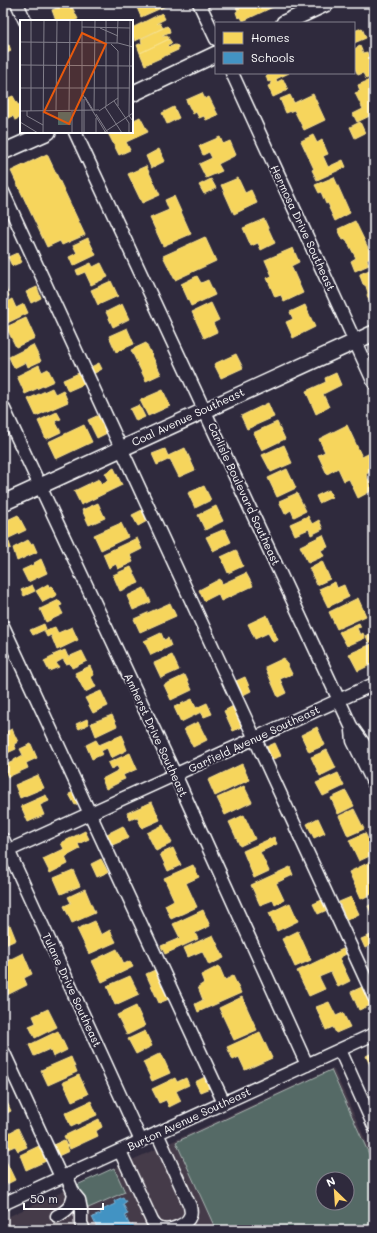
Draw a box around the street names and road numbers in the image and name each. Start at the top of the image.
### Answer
street label: Hermosa Drive Southeast [268,162,339,293]
street label: Coal Avenue Southeast [129,384,247,449]
street label: Carlisle Boulevard Southeast [205,420,284,568]
street label: Amherst Drive Southeast [121,671,192,799]
street label: Garfield Avenue Southeast [186,701,322,776]
street label: Tulane Drive Southeast [39,930,106,1049]
street label: Burton Avenue Southeast [125,1083,253,1154]

